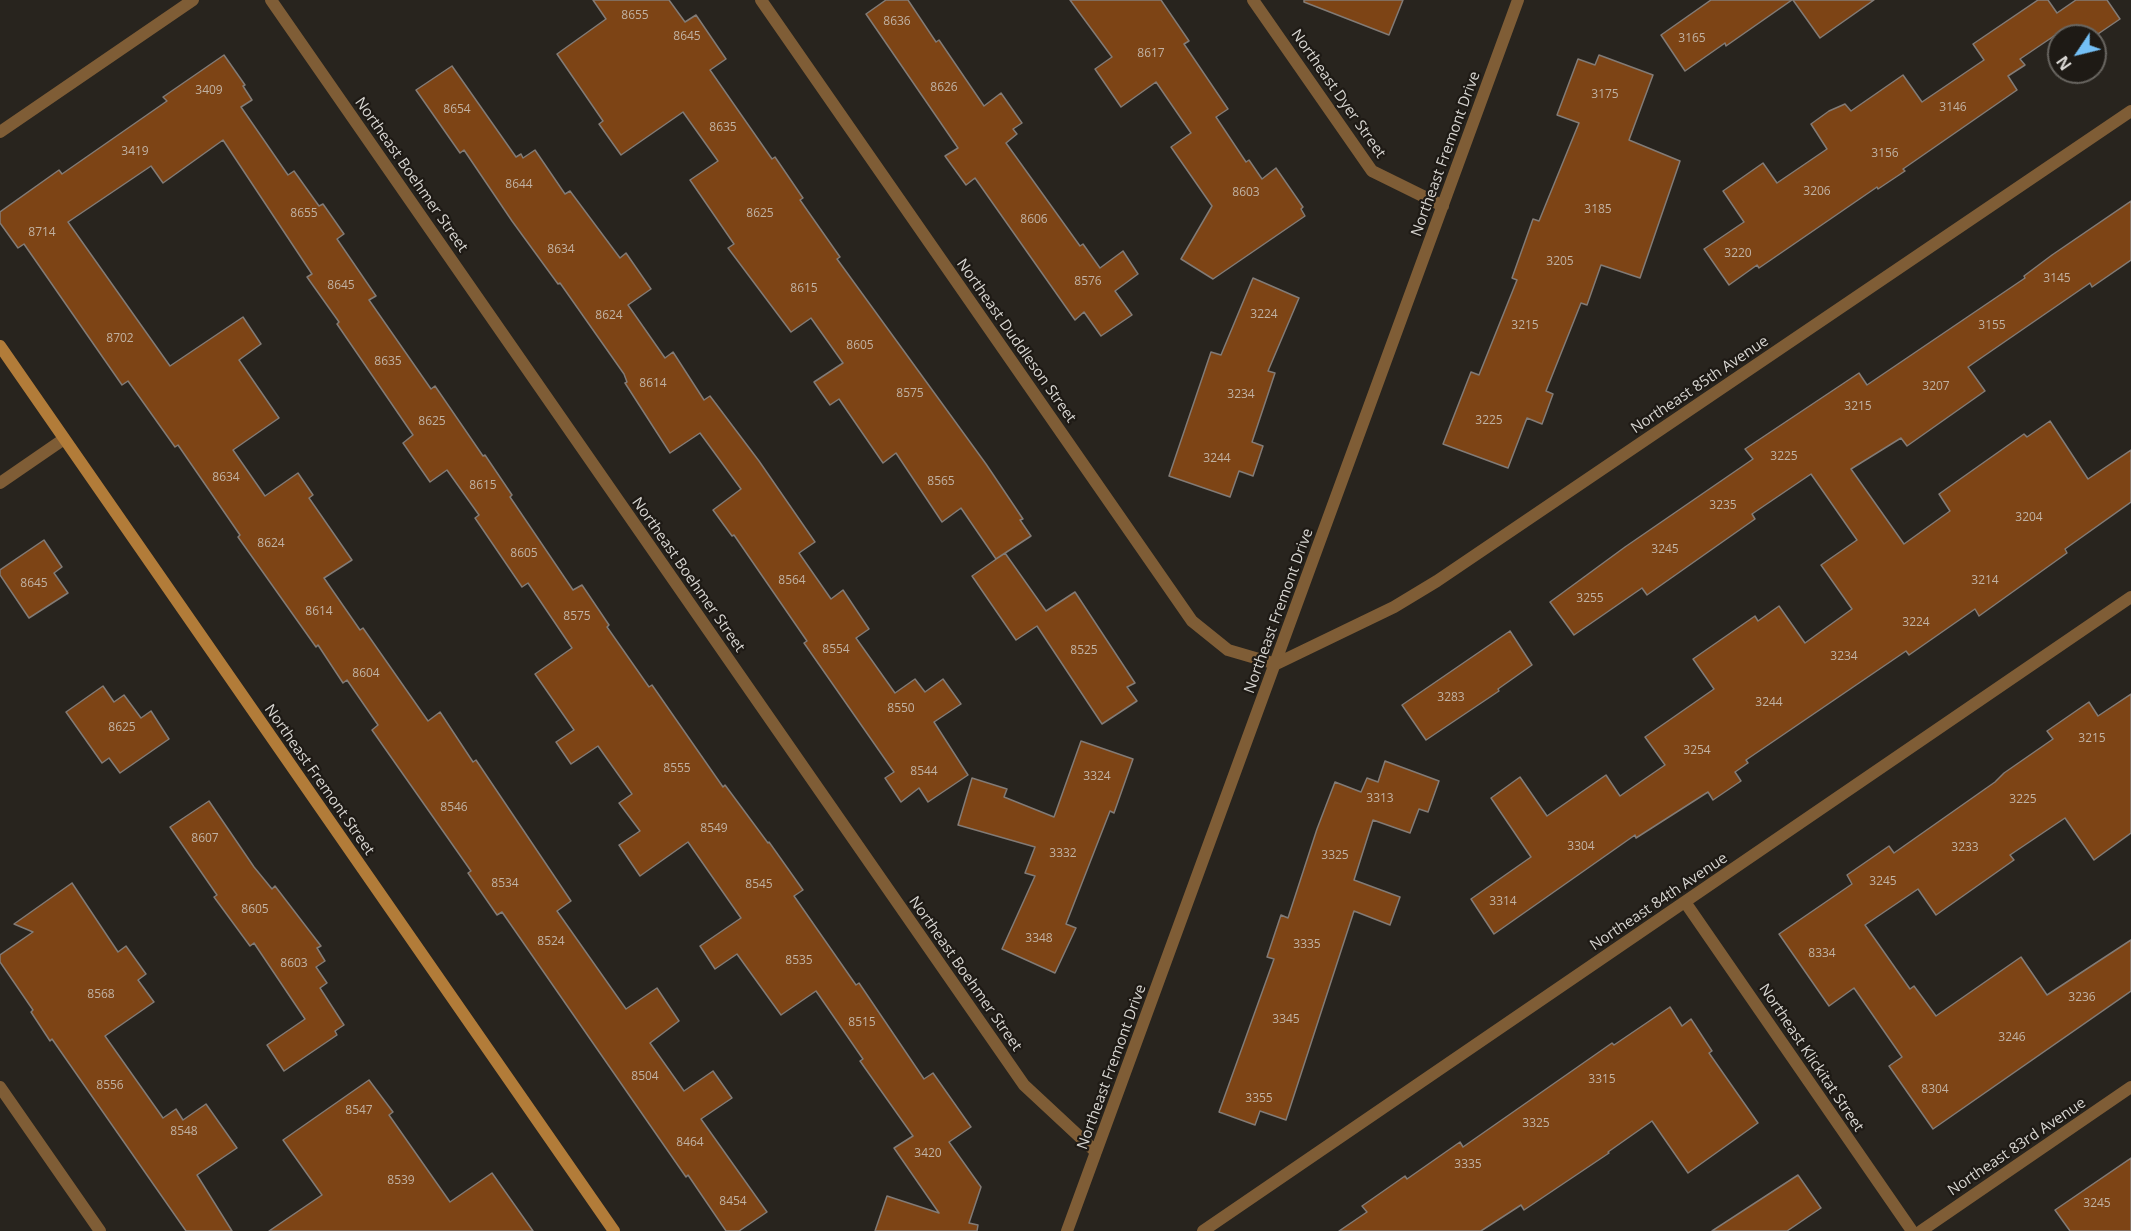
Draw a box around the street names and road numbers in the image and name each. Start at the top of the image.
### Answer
street label: Northeast Dyer Street [1287,26,1389,162]
street label: Northeast Fremont Drive [1408,69,1484,239]
street label: Northeast Boehmer Street [351,94,471,256]
street label: Northeast Duddleson Street [952,256,1080,426]
street label: Northeast 85th Avenue [1628,332,1772,438]
street label: Northeast Boehmer Street [628,494,748,656]
street label: Northeast Fremont Drive [1241,526,1317,696]
street label: Northeast Fremont Street [260,701,378,859]
street label: Northeast 84th Avenue [1587,849,1731,955]
street label: Northeast Boehmer Street [905,893,1025,1055]
street label: Northeast Klickitat Street [1755,981,1867,1135]
street label: Northeast Fremont Drive [1074,982,1150,1152]
street label: Northeast 83rd Avenue [1945,1094,2089,1200]

